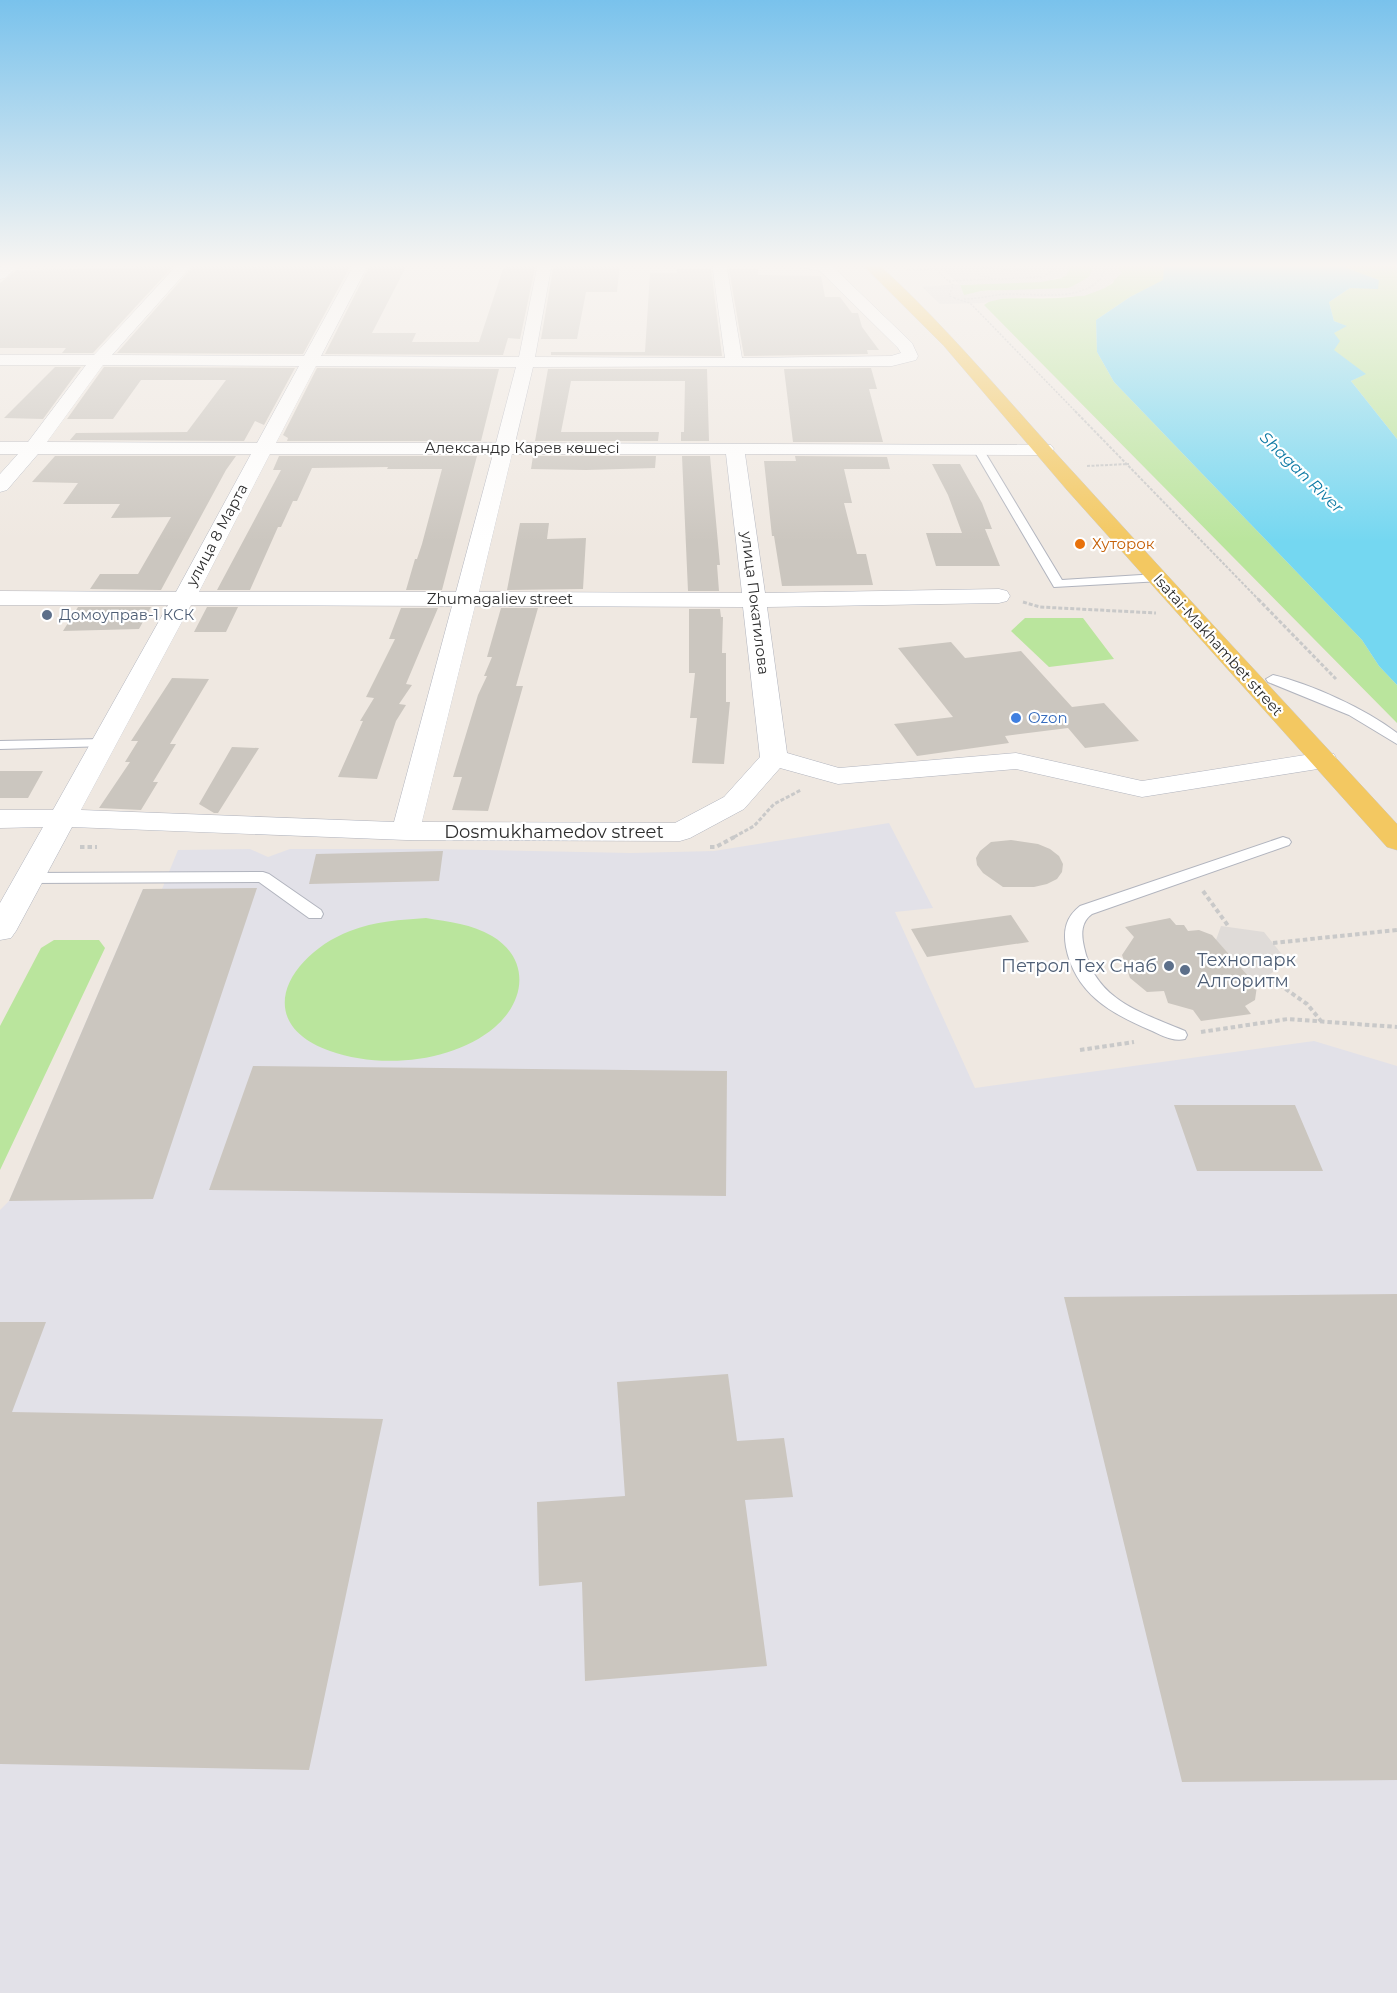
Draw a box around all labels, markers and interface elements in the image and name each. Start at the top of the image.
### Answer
water label: Shagan River [1256,428,1348,517]
street label: Александр Карев көшесі [424,438,620,457]
street label: улица 8 Марта [181,480,252,590]
street label: улица Покатилова [737,529,774,676]
place label: Хуторок [1092,534,1155,553]
marker: Хуторок [1073,537,1087,551]
street label: Isatai-Makhambet street [1149,570,1287,720]
street label: Zhumagaliev street [427,589,573,608]
place label: Домоуправ-1 КСК [59,605,195,624]
marker: Домоуправ-1 КСК [40,608,54,622]
place label: Ozon [1028,708,1068,727]
marker: Ozon [1009,711,1023,725]
street label: Dosmukhamedov street [444,821,664,843]
place label: Технопарк Алгоритм [1197,949,1296,992]
place label: Петрол Тех Снаб [1001,955,1157,977]
marker: Петрол Тех Снаб [1162,959,1176,973]
marker: Технопарк Алгоритм [1178,963,1192,977]

